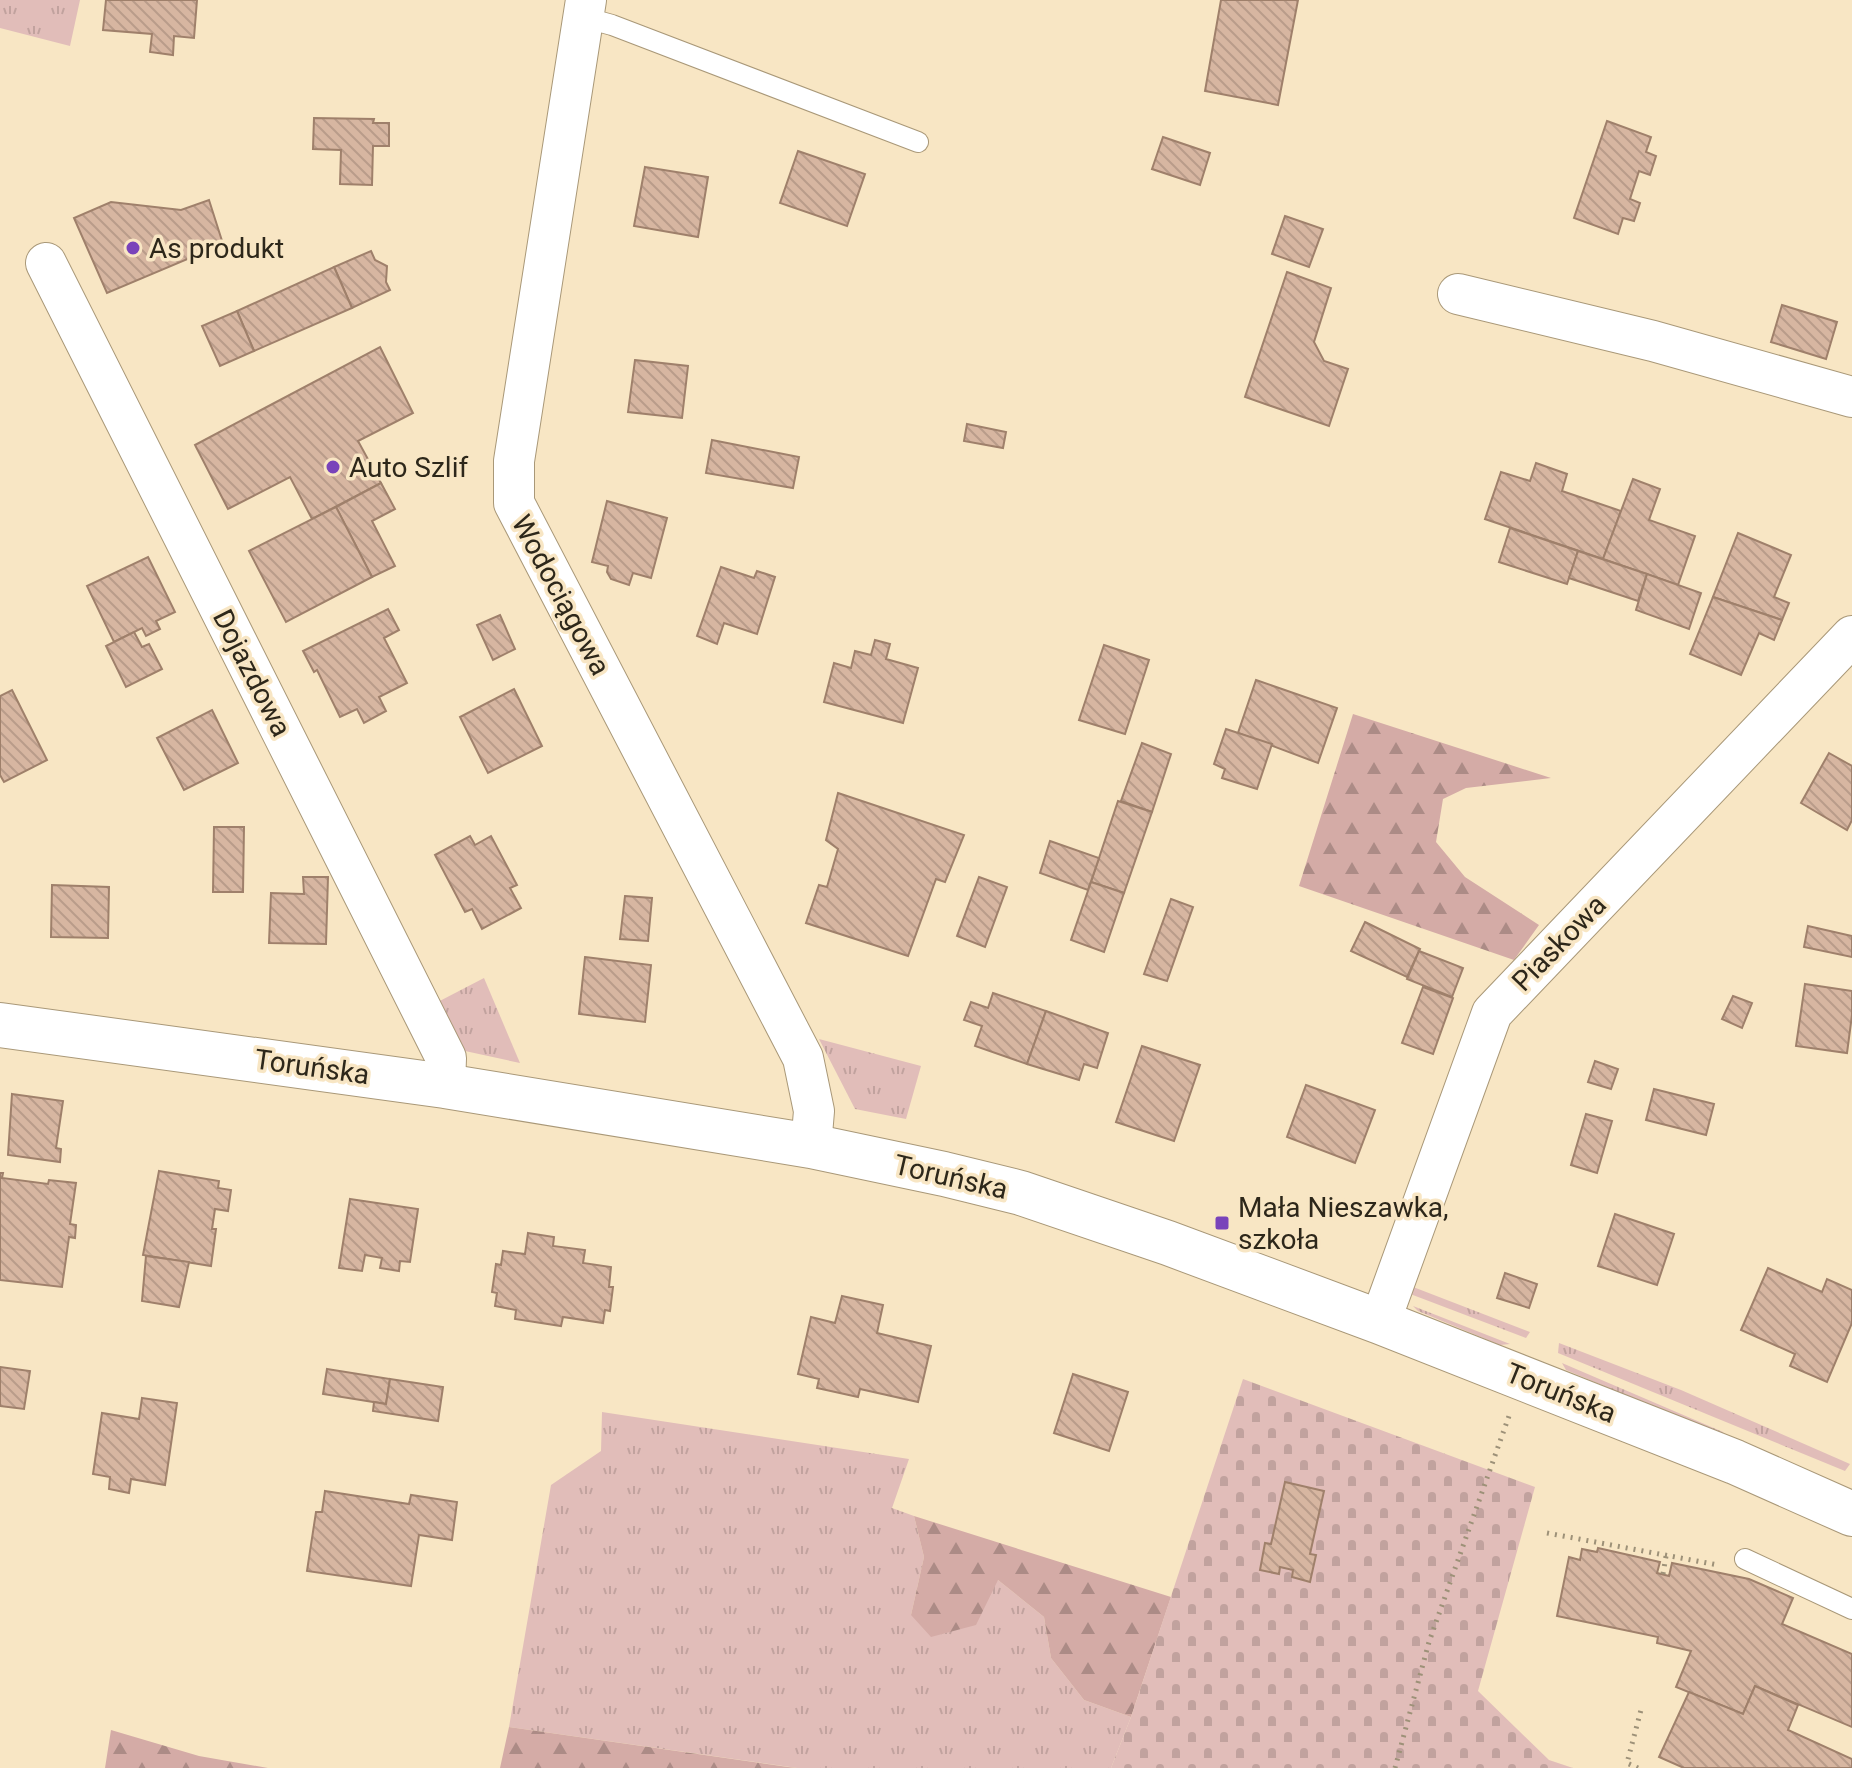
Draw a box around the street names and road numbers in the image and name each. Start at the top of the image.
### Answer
street label: Wodociągowa [505,509,617,681]
street label: Dojazdowa [206,604,298,742]
street label: Piaskowa [1505,888,1613,998]
street label: Toruńska [252,1043,372,1091]
street label: Toruńska [891,1148,1011,1206]
street label: Toruńska [1501,1356,1621,1430]

